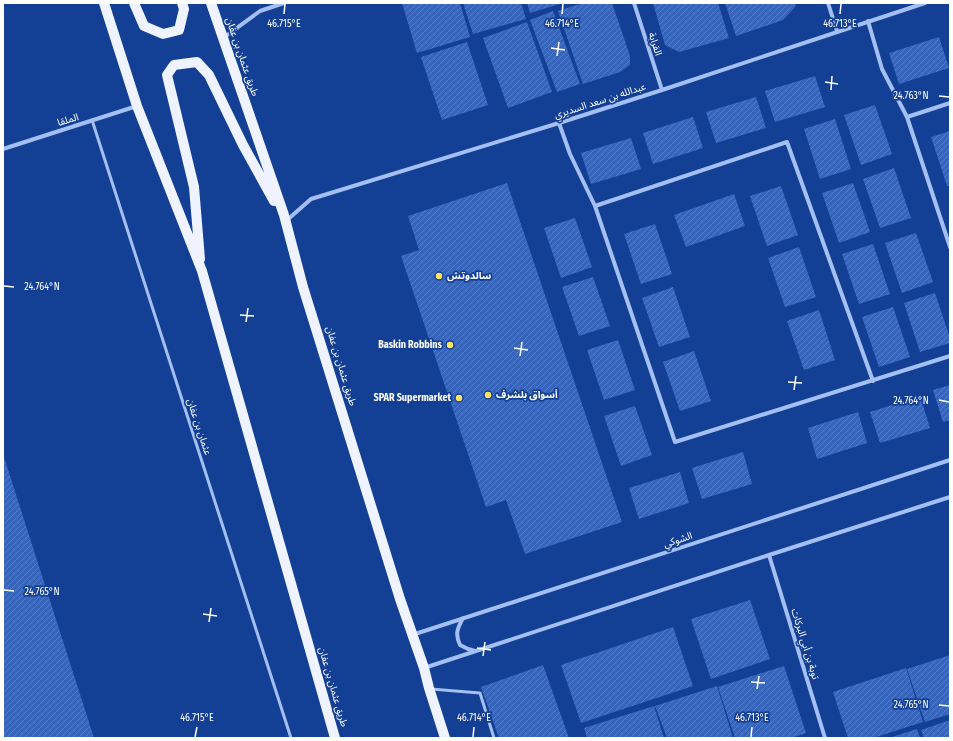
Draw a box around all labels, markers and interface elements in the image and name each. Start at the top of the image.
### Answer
street label: طريق عثمان بن عفان [223,16,261,98]
text: 46.715°E [267,18,301,30]
text: 46.714°E [545,18,579,30]
text: 46.713°E [823,18,857,30]
street label: القرابة [646,31,664,57]
street label: عبدالله بن سعد السديري [553,81,648,123]
text: 24.763°N [893,90,929,102]
street label: الملقا [56,111,80,129]
place label: سالدوتش [447,270,491,282]
marker: سالدوتش [434,271,444,281]
text: 24.764°N [24,281,60,293]
street label: طريق عثمان بن عفان [323,325,359,407]
place label: Baskin Robbins [378,339,443,351]
marker: Baskin Robbins [445,340,455,350]
place label: أسواق بلشرف [496,389,558,401]
marker: أسواق بلشرف [483,390,493,400]
place label: SPAR Supermarket [373,392,451,404]
marker: SPAR Supermarket [454,393,464,403]
text: 24.764°N [893,395,929,407]
street label: عثمان بن عفان [184,397,214,457]
street label: الشوكي [662,530,694,552]
text: 24.765°N [24,586,60,598]
street label: توبة بن أبي البركات [787,607,822,681]
street label: طريق عثمان بن عفان [316,646,350,729]
text: 24.765°N [893,699,929,711]
text: 46.715°E [180,712,214,724]
text: 46.714°E [457,712,491,724]
text: 46.713°E [735,712,769,724]

